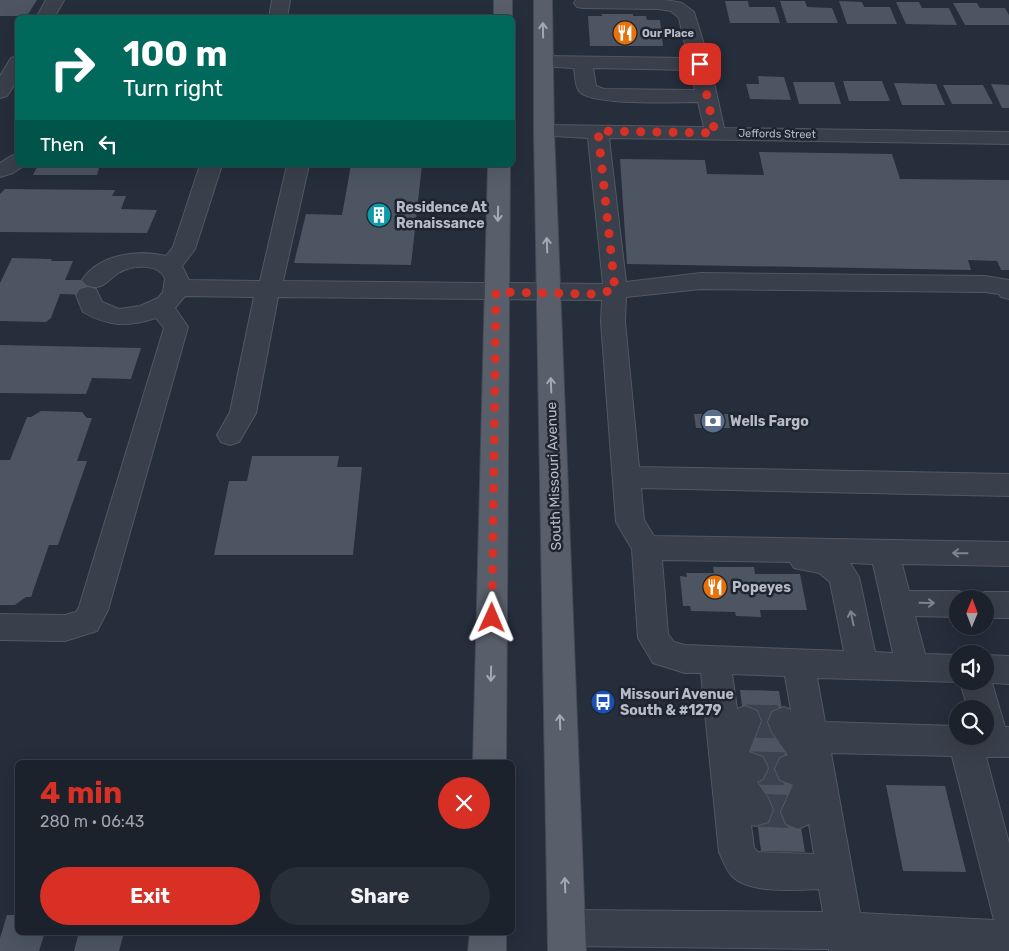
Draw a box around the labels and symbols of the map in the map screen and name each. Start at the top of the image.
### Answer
restaurant icon: Our Place [612,20,638,46]
one-way arrow [538,22,548,38]
place label: Our Place [642,27,695,40]
pin [679,43,721,85]
street label: Jeffords Street [738,127,817,141]
place label: Residence At Renaissance [396,199,488,232]
building icon: Residence At Renaissance [366,202,392,228]
one-way arrow [493,205,502,221]
one-way arrow [543,237,552,253]
one-way arrow [547,377,556,393]
street label: South Missouri Avenue [543,401,565,551]
bank icon: Wells Fargo [700,408,726,434]
place label: Wells Fargo [730,413,809,430]
one-way arrow [953,548,969,558]
restaurant icon: Popeyes [702,574,728,600]
place label: Popeyes [732,579,791,596]
north arrow [949,590,994,635]
position arrow [465,591,517,643]
one-way arrow [919,598,935,608]
one-way arrow [847,610,856,626]
one-way arrow [486,665,496,681]
place label: Missouri Avenue South & #1279 [620,686,734,719]
bus stop icon: Missouri Avenue South & #1279 [590,689,616,715]
one-way arrow [556,715,565,731]
one-way arrow [560,877,570,894]

